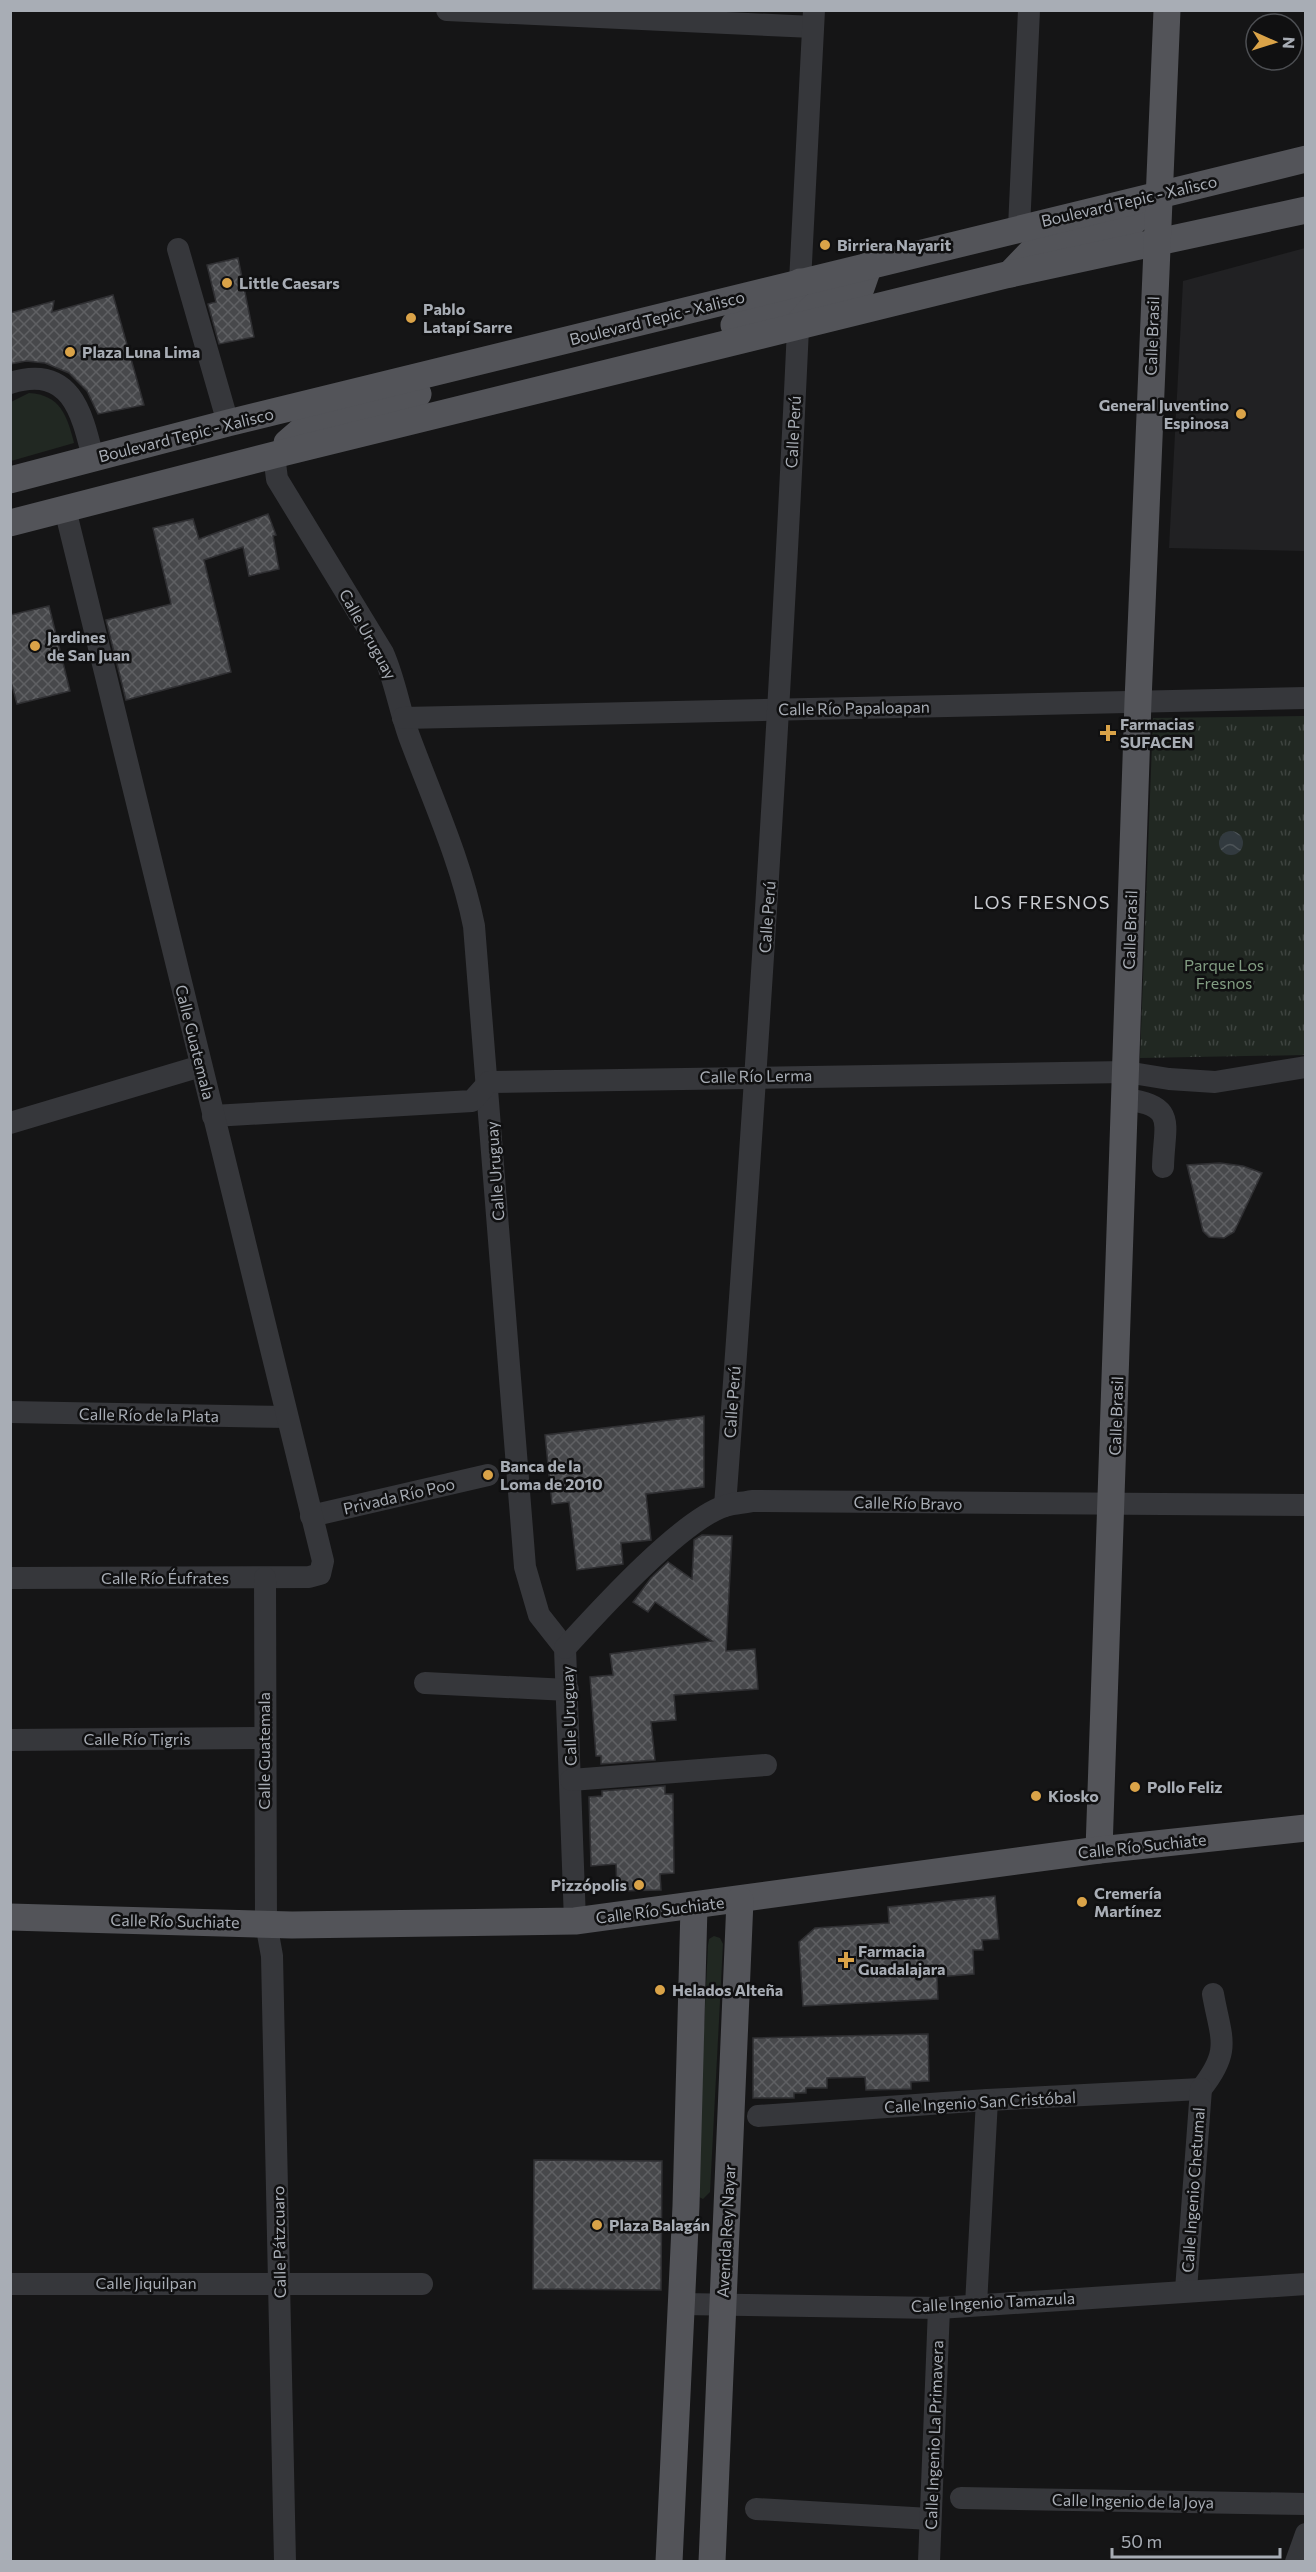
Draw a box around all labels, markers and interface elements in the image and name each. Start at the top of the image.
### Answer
north arrow [1244,12,1304,72]
text: N [1280,36,1299,49]
street label: Boulevard Tepic - Xalisco [1039,171,1219,230]
place label: Birriera Nayarit [837,235,951,254]
marker: Birriera Nayarit [818,238,832,252]
place label: Little Caesars [239,273,340,292]
marker: Little Caesars [220,276,234,290]
street label: Boulevard Tepic - Xalisco [567,287,746,348]
street label: Calle Brasil [1141,296,1162,376]
place label: Pablo Latapí Sarre [423,299,512,336]
marker: Pablo Latapí Sarre [404,311,418,325]
place label: Plaza Luna Lima [82,342,200,361]
marker: Plaza Luna Lima [63,345,77,359]
street label: Calle Perú [781,395,804,469]
place label: General Juventino Espinosa [1099,395,1229,432]
street label: Boulevard Tepic - Xalisco [96,404,275,465]
marker: General Juventino Espinosa [1234,407,1248,421]
street label: Calle Uruguay [336,585,401,682]
place label: Jardines de San Juan [47,627,130,664]
marker: Jardines de San Juan [28,639,42,653]
street label: Calle Río Papaloapan [778,697,930,718]
place label: Farmacias SUFACEN [1120,714,1194,751]
marker: Farmacias SUFACEN [1101,726,1115,740]
street label: Calle Perú [754,880,779,954]
street label: Calle Brasil [1119,890,1140,970]
district label: LOS FRESNOS [973,891,1111,913]
park label: Parque Los Fresnos [1184,955,1264,992]
street label: Calle Guatemala [172,983,219,1101]
street label: Calle Río Lerma [699,1065,813,1086]
street label: Calle Uruguay [482,1120,507,1222]
street label: Calle Perú [719,1365,744,1439]
street label: Calle Brasil [1105,1376,1126,1456]
street label: Calle Río de la Plata [79,1404,219,1425]
place label: Banca de la Loma de 2010 [500,1456,603,1493]
marker: Banca de la Loma de 2010 [481,1468,495,1482]
street label: Privada Río Poo [341,1473,457,1518]
street label: Calle Río Bravo [854,1492,962,1513]
street label: Calle Río Éufrates [101,1568,229,1587]
street label: Calle Uruguay [557,1666,580,1766]
street label: Calle Guatemala [254,1692,273,1810]
street label: Calle Río Tigris [83,1729,191,1748]
place label: Pollo Feliz [1147,1777,1223,1796]
marker: Pollo Feliz [1128,1780,1142,1794]
place label: Kiosko [1048,1786,1099,1805]
marker: Kiosko [1029,1789,1043,1803]
street label: Calle Río Suchiate [1077,1829,1207,1862]
place label: Pizzópolis [551,1875,627,1894]
marker: Pizzópolis [632,1878,646,1892]
place label: Cremería Martínez [1094,1883,1162,1920]
street label: Calle Río Suchiate [595,1892,725,1927]
marker: Cremería Martínez [1075,1895,1089,1909]
street label: Calle Río Suchiate [110,1910,240,1931]
place label: Farmacia Guadalajara [858,1941,946,1978]
marker: Farmacia Guadalajara [839,1953,853,1967]
place label: Helados Alteña [672,1980,783,1999]
marker: Helados Alteña [653,1983,667,1997]
street label: Calle Ingenio San Cristóbal [884,2087,1076,2116]
street label: Calle Ingenio Chetumal [1177,2107,1208,2273]
street label: Avenida Rey Nayar [713,2163,739,2298]
street label: Calle Pátzcuaro [268,2186,289,2299]
place label: Plaza Balagán [609,2215,710,2234]
marker: Plaza Balagán [590,2218,604,2232]
street label: Calle Jiquilpan [95,2273,197,2292]
street label: Calle Ingenio Tamazula [910,2288,1076,2315]
street label: Calle Ingenio La Primavera [921,2340,946,2530]
street label: Calle Ingenio de la Joya [1052,2490,1214,2511]
scale bar [1112,2521,1280,2559]
text: 50 m [1121,2530,1162,2552]

